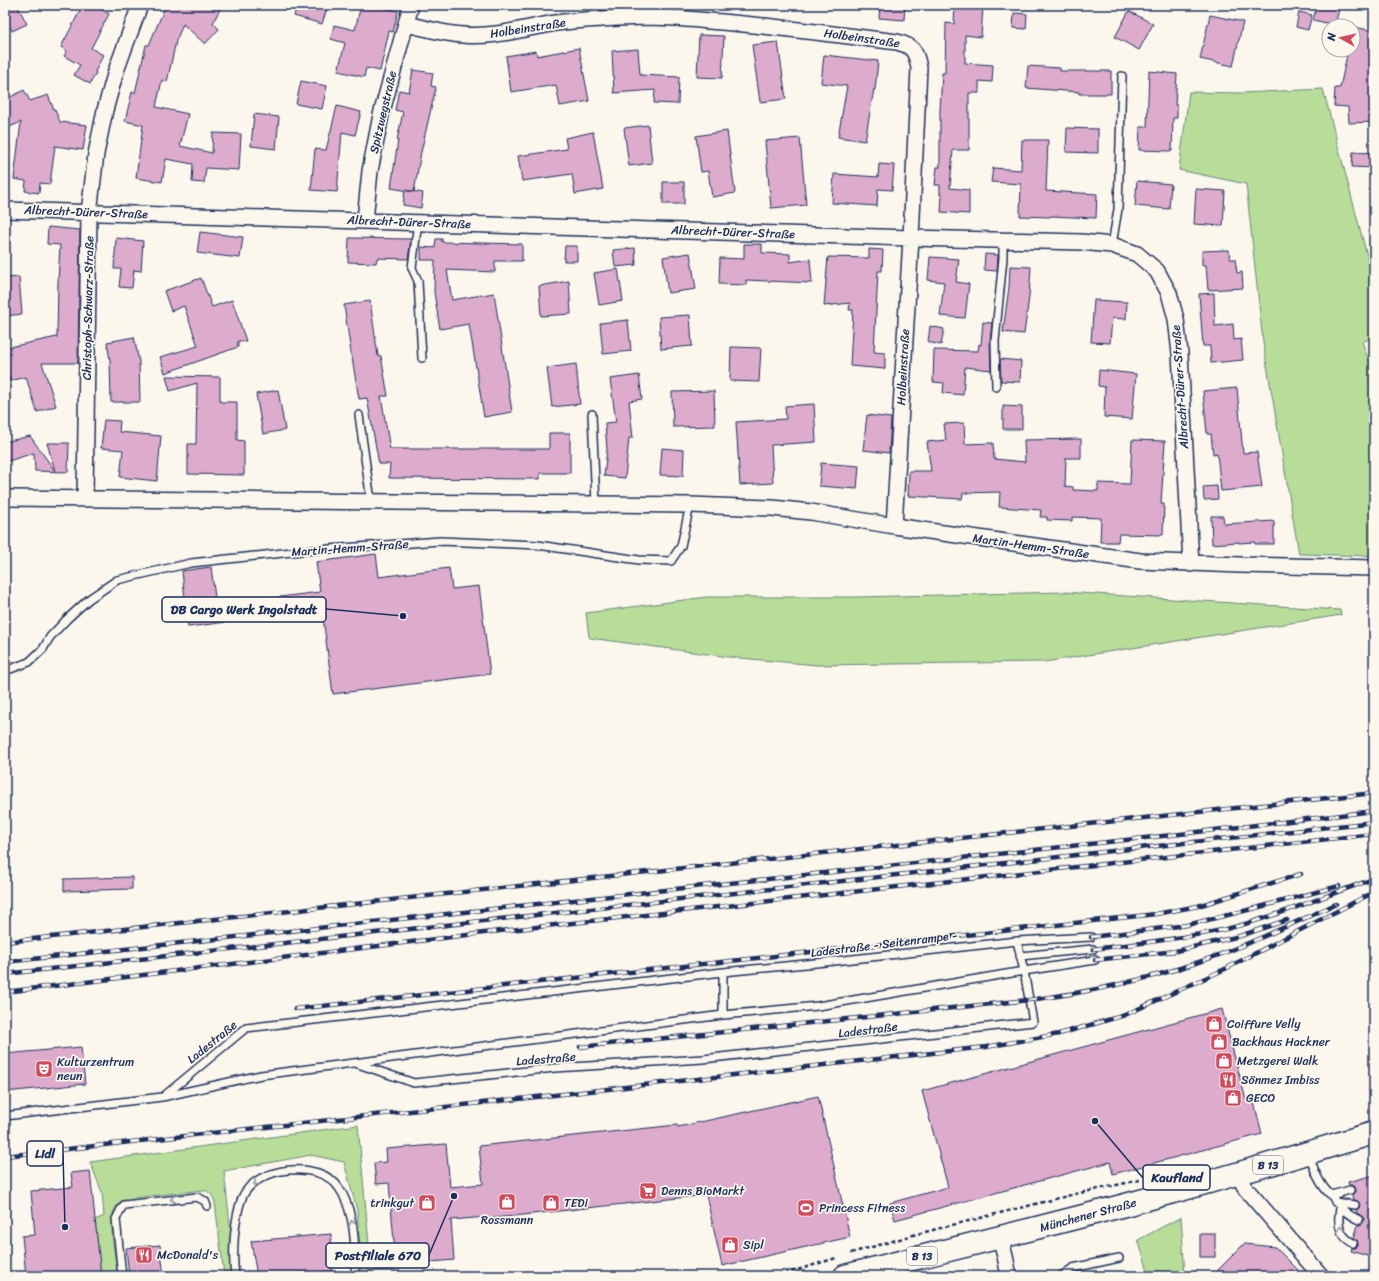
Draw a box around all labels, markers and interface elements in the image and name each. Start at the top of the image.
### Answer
street label: Holbeinstraße [488,11,568,45]
north arrow [1321,18,1361,58]
street label: Holbeinstraße [823,22,901,54]
text: N [1322,31,1342,43]
street label: Spitzwegstraße [363,68,403,156]
street label: Albrecht-Dürer-Straße [23,199,149,225]
street label: Albrecht-Dürer-Straße [346,209,472,235]
street label: Albrecht-Dürer-Straße [670,219,796,245]
street label: Christoph-Schwarz-Straße [76,236,100,380]
street label: Albrecht-Dürer-Straße [1165,324,1195,451]
street label: Holbeinstraße [890,328,916,406]
street label: Martin-Hemm-Straße [971,527,1091,565]
street label: Martin-Hemm-Straße [291,533,409,563]
callout: DB Cargo Werk Ingolstadt [162,597,326,622]
text: DB Cargo Werk Ingolstadt [171,598,318,621]
street label: Ladestraße - Seitenrampe - [809,924,959,964]
place label: Coiffure Velly [1227,1013,1301,1035]
shop icon: Coiffure Velly [1204,1014,1224,1034]
street label: Ladestraße [182,1015,242,1069]
street label: Ladestraße [837,1015,899,1045]
place label: Backhaus Hackner [1232,1031,1331,1053]
shop icon: Backhaus Hackner [1209,1032,1229,1052]
street label: Ladestraße [515,1045,577,1073]
place label: Metzgerei Walk [1237,1050,1318,1072]
place label: Kulturzentrum neun [57,1051,134,1087]
shop icon: Metzgerei Walk [1214,1051,1234,1071]
theatre icon: Kulturzentrum neun [34,1059,54,1079]
place label: Sönmez Imbiss [1241,1069,1320,1091]
restaurant icon: Sönmez Imbiss [1218,1070,1238,1090]
place label: GECO [1246,1087,1276,1109]
shop icon: GECO [1223,1088,1243,1108]
callout: Lidl [27,1141,63,1166]
text: Lidl [35,1142,56,1165]
road number: B 13 [1253,1156,1283,1174]
callout: Kaufland [1143,1165,1210,1190]
text: Kaufland [1150,1166,1204,1189]
one-way arrow [254,1178,261,1185]
place label: Denns BioMarkt [661,1180,745,1202]
supermarket icon: Denns BioMarkt [638,1181,658,1201]
street label: Münchener Straße [1037,1191,1139,1239]
place label: trinkgut [370,1192,415,1214]
shop icon: Rossmann [497,1192,517,1212]
place label: TEDi [564,1192,589,1214]
shop icon: trinkgut [417,1193,437,1213]
shop icon: TEDi [541,1193,561,1213]
one-way arrow [170,1194,176,1203]
place label: Princess Fitness [819,1197,905,1219]
sports icon: Princess Fitness [796,1198,816,1218]
place label: Rossmann [481,1209,534,1231]
one-way arrow [348,1220,356,1227]
one-way arrow [1337,1225,1346,1232]
place label: Sipl [743,1234,764,1256]
shop icon: Sipl [720,1235,740,1255]
callout: Postfiliale 670 [326,1243,429,1268]
place label: McDonald's [157,1244,219,1266]
text: Postfiliale 670 [335,1244,421,1267]
restaurant icon: McDonald's [134,1245,154,1265]
road number: B 13 [907,1247,937,1265]

